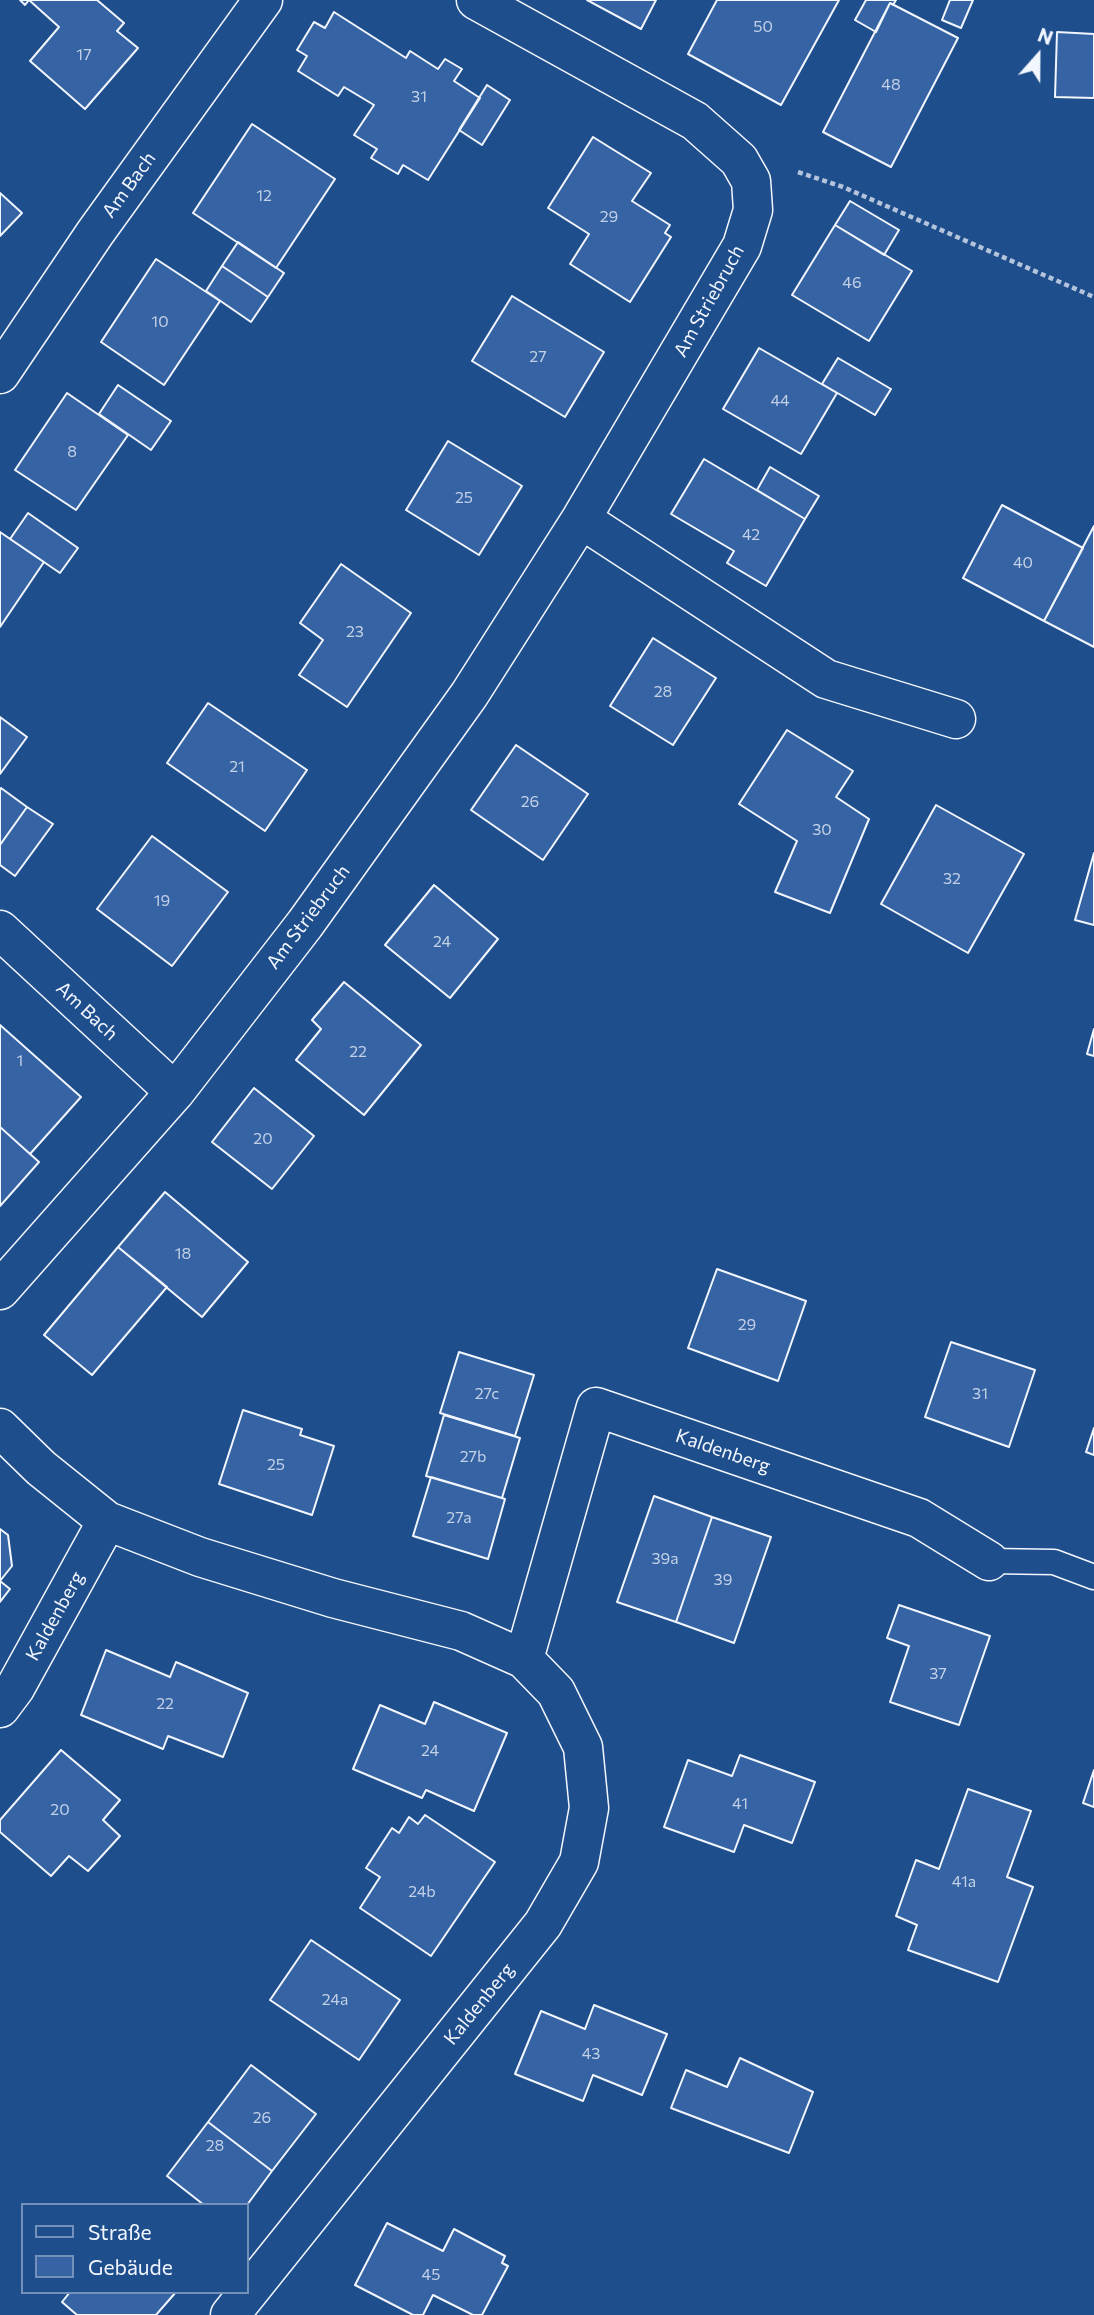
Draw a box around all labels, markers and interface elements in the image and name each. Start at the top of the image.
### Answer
house number: 50 [753,17,773,37]
north arrow [1003,21,1073,91]
text: N [1035,23,1056,49]
house number: 17 [76,45,92,65]
house number: 48 [881,75,901,95]
house number: 31 [411,87,427,107]
street label: Am Bach [97,148,161,222]
house number: 12 [256,186,272,206]
house number: 29 [600,207,618,227]
street label: Am Striebruch [669,241,749,361]
house number: 46 [842,273,862,293]
house number: 10 [151,312,169,332]
house number: 27 [529,347,547,367]
house number: 44 [770,391,790,411]
house number: 8 [67,442,77,462]
house number: 25 [455,488,473,508]
house number: 42 [742,525,760,545]
house number: 40 [1013,553,1033,573]
house number: 23 [346,622,364,642]
house number: 28 [654,682,672,702]
house number: 21 [229,757,245,777]
house number: 26 [521,792,539,812]
house number: 30 [812,820,832,840]
street label: Am Striebruch [261,861,355,973]
house number: 32 [943,869,961,889]
house number: 19 [154,891,170,911]
house number: 24 [433,932,451,952]
street label: Am Bach [52,977,122,1045]
house number: 22 [349,1042,367,1062]
house number: 1 [17,1051,23,1071]
house number: 20 [253,1129,273,1149]
house number: 18 [175,1244,191,1264]
house number: 29 [738,1315,756,1335]
house number: 27c [475,1384,499,1404]
house number: 31 [972,1384,988,1404]
street label: Kaldenberg [673,1424,773,1478]
house number: 27b [460,1447,486,1467]
house number: 25 [267,1455,285,1475]
house number: 27a [446,1508,472,1528]
house number: 39a [651,1549,679,1569]
street label: Kaldenberg [21,1567,89,1665]
house number: 39 [714,1570,732,1590]
house number: 37 [929,1664,947,1684]
house number: 22 [156,1694,174,1714]
house number: 24 [421,1741,439,1761]
house number: 41 [732,1794,748,1814]
house number: 20 [50,1800,70,1820]
house number: 41a [952,1872,976,1892]
house number: 24b [408,1882,436,1902]
street label: Kaldenberg [439,1959,519,2049]
house number: 24a [322,1990,348,2010]
house number: 43 [582,2044,600,2064]
house number: 26 [253,2108,271,2128]
house number: 28 [206,2136,224,2156]
legend [21,2203,248,2294]
text: Straße [88,2219,152,2244]
text: Gebäude [88,2254,173,2279]
house number: 45 [422,2265,440,2285]

